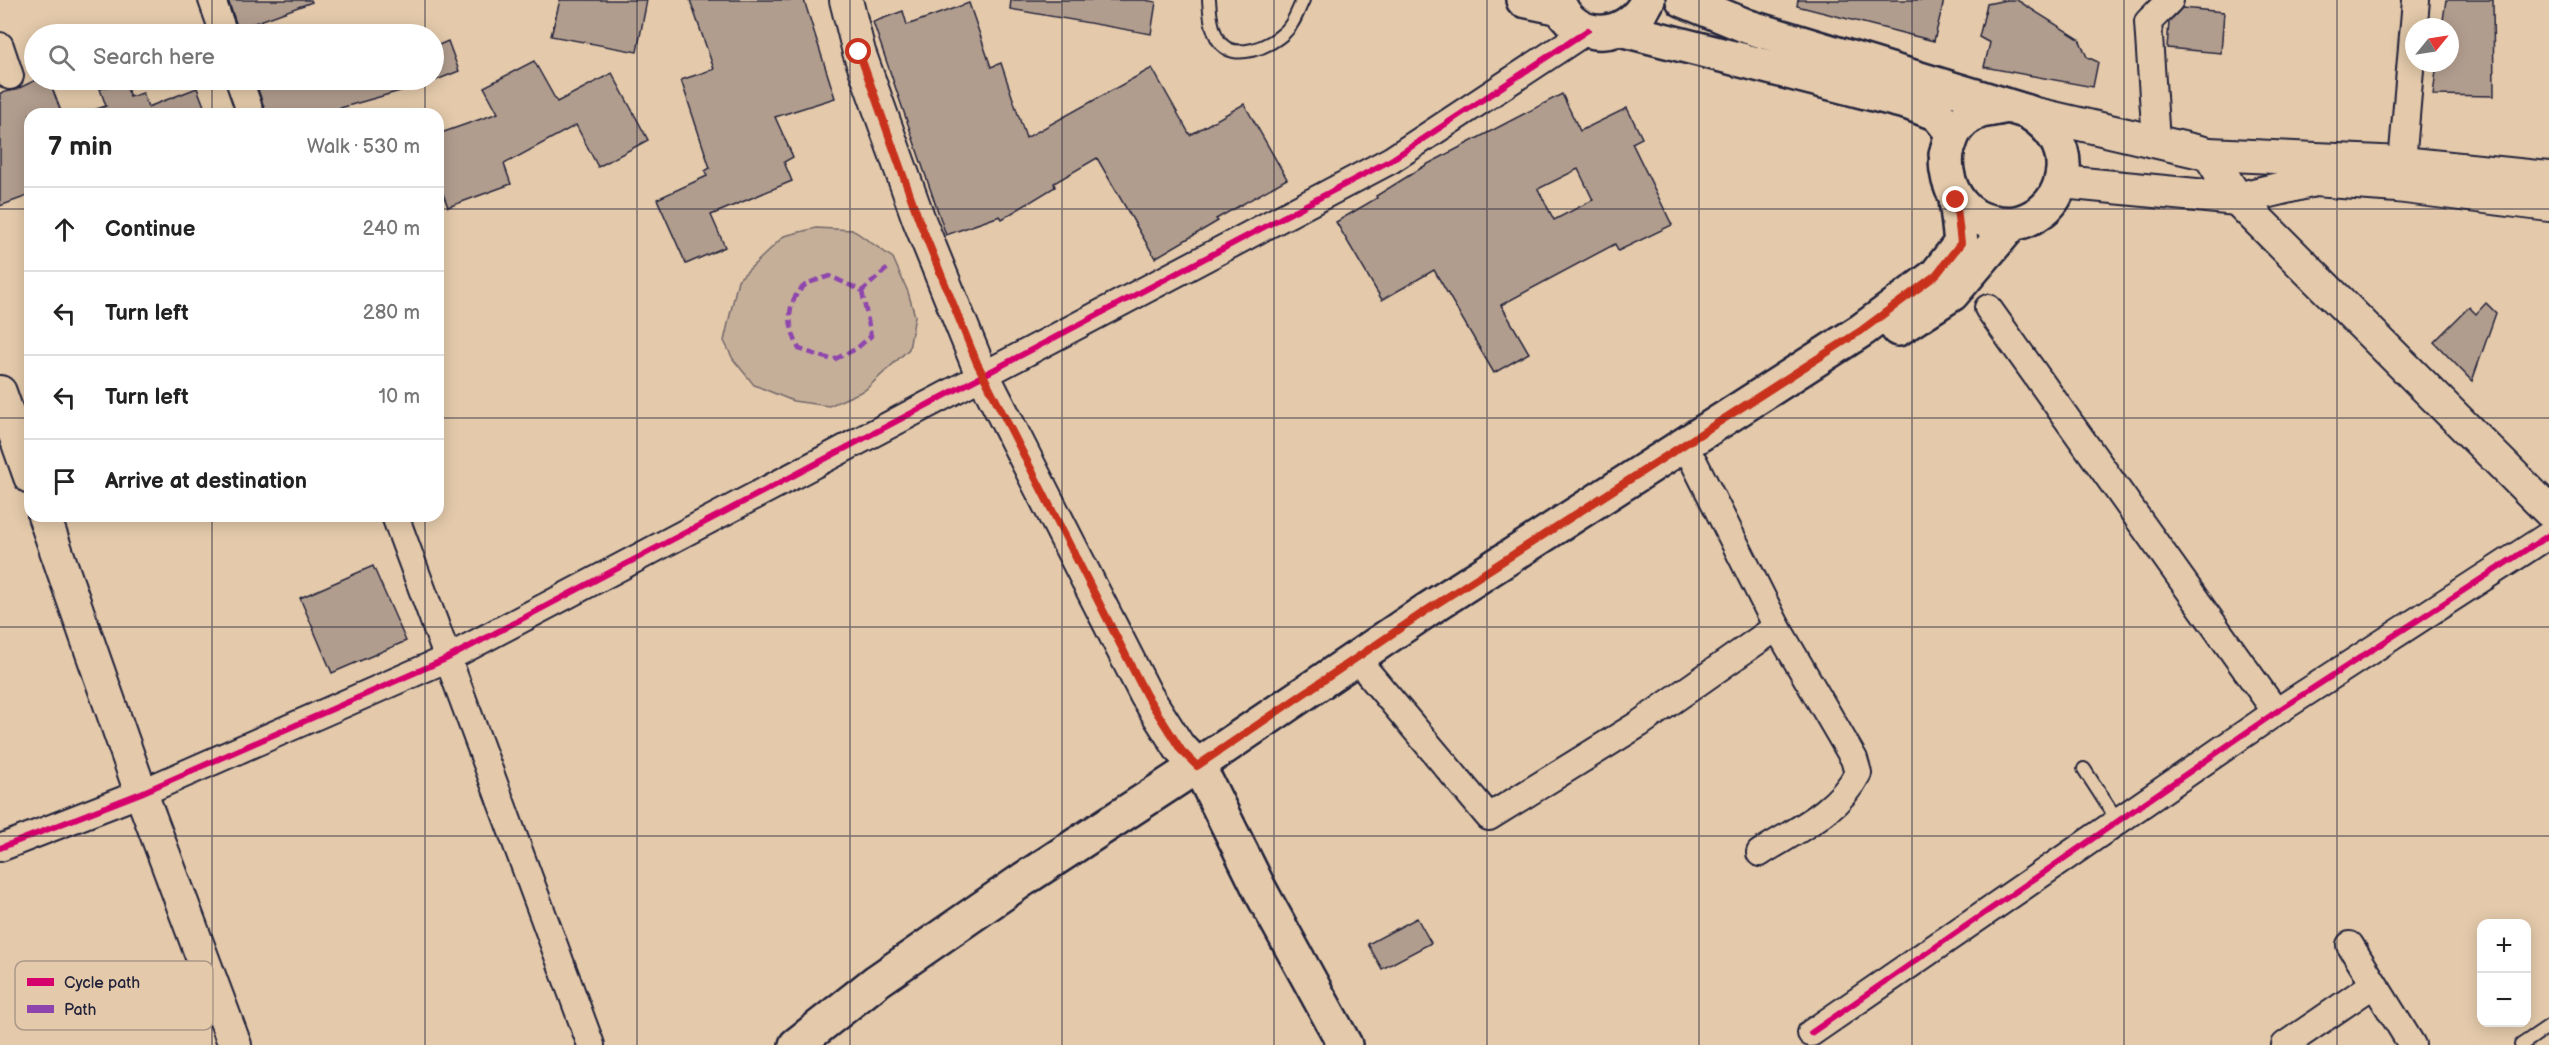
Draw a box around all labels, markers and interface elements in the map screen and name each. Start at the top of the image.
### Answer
north arrow [2405,18,2459,72]
search box [24,24,444,90]
route start [845,38,871,64]
icon: search [45,41,78,74]
text: Search here [93,44,215,71]
text: 7 min [48,132,112,163]
text: Walk · 530 m [307,135,420,159]
route end [1942,186,1968,212]
icon: ahead [48,213,81,246]
text: Continue [105,216,195,243]
text: 240 m [363,217,420,241]
icon: left [48,297,81,330]
text: Turn left [105,300,189,327]
text: 280 m [363,301,420,325]
icon: left [48,381,81,414]
text: Turn left [105,384,189,411]
text: 10 m [379,385,420,409]
icon: arrive [48,465,81,498]
text: Arrive at destination [105,468,307,495]
map controls [2477,919,2531,1027]
button: + [2477,919,2531,973]
legend [15,961,213,1030]
button: − [2477,973,2531,1027]
text: Cycle path [64,974,140,993]
text: Path [64,1001,96,1020]

